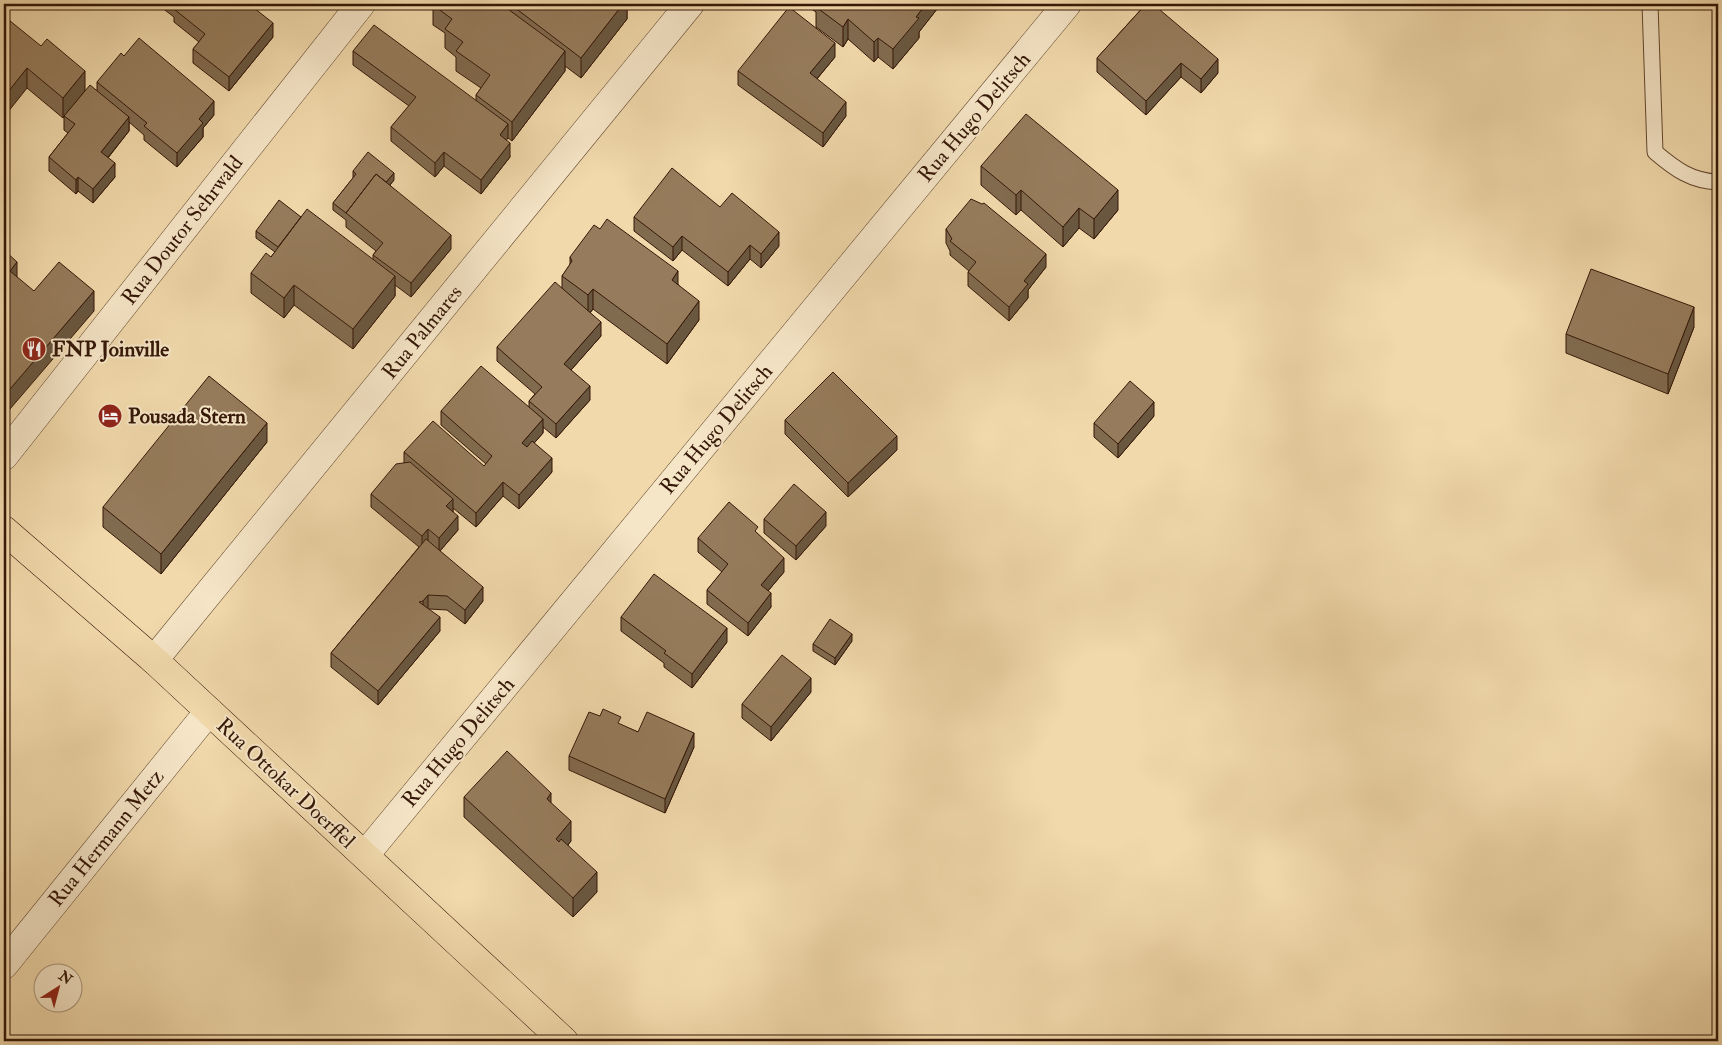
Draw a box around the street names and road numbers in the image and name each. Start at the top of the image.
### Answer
street label: Rua Hugo Delitsch [912,47,1037,188]
street label: Rua Doutor Sehrwald [116,150,250,310]
street label: Rua Palmares [376,280,469,385]
street label: Rua Hugo Delitsch [654,359,779,500]
street label: Rua Hugo Delitsch [396,672,521,813]
street label: Rua Ottokar Doerffel [211,712,361,855]
street label: Rua Hermann Metz [43,764,170,912]

